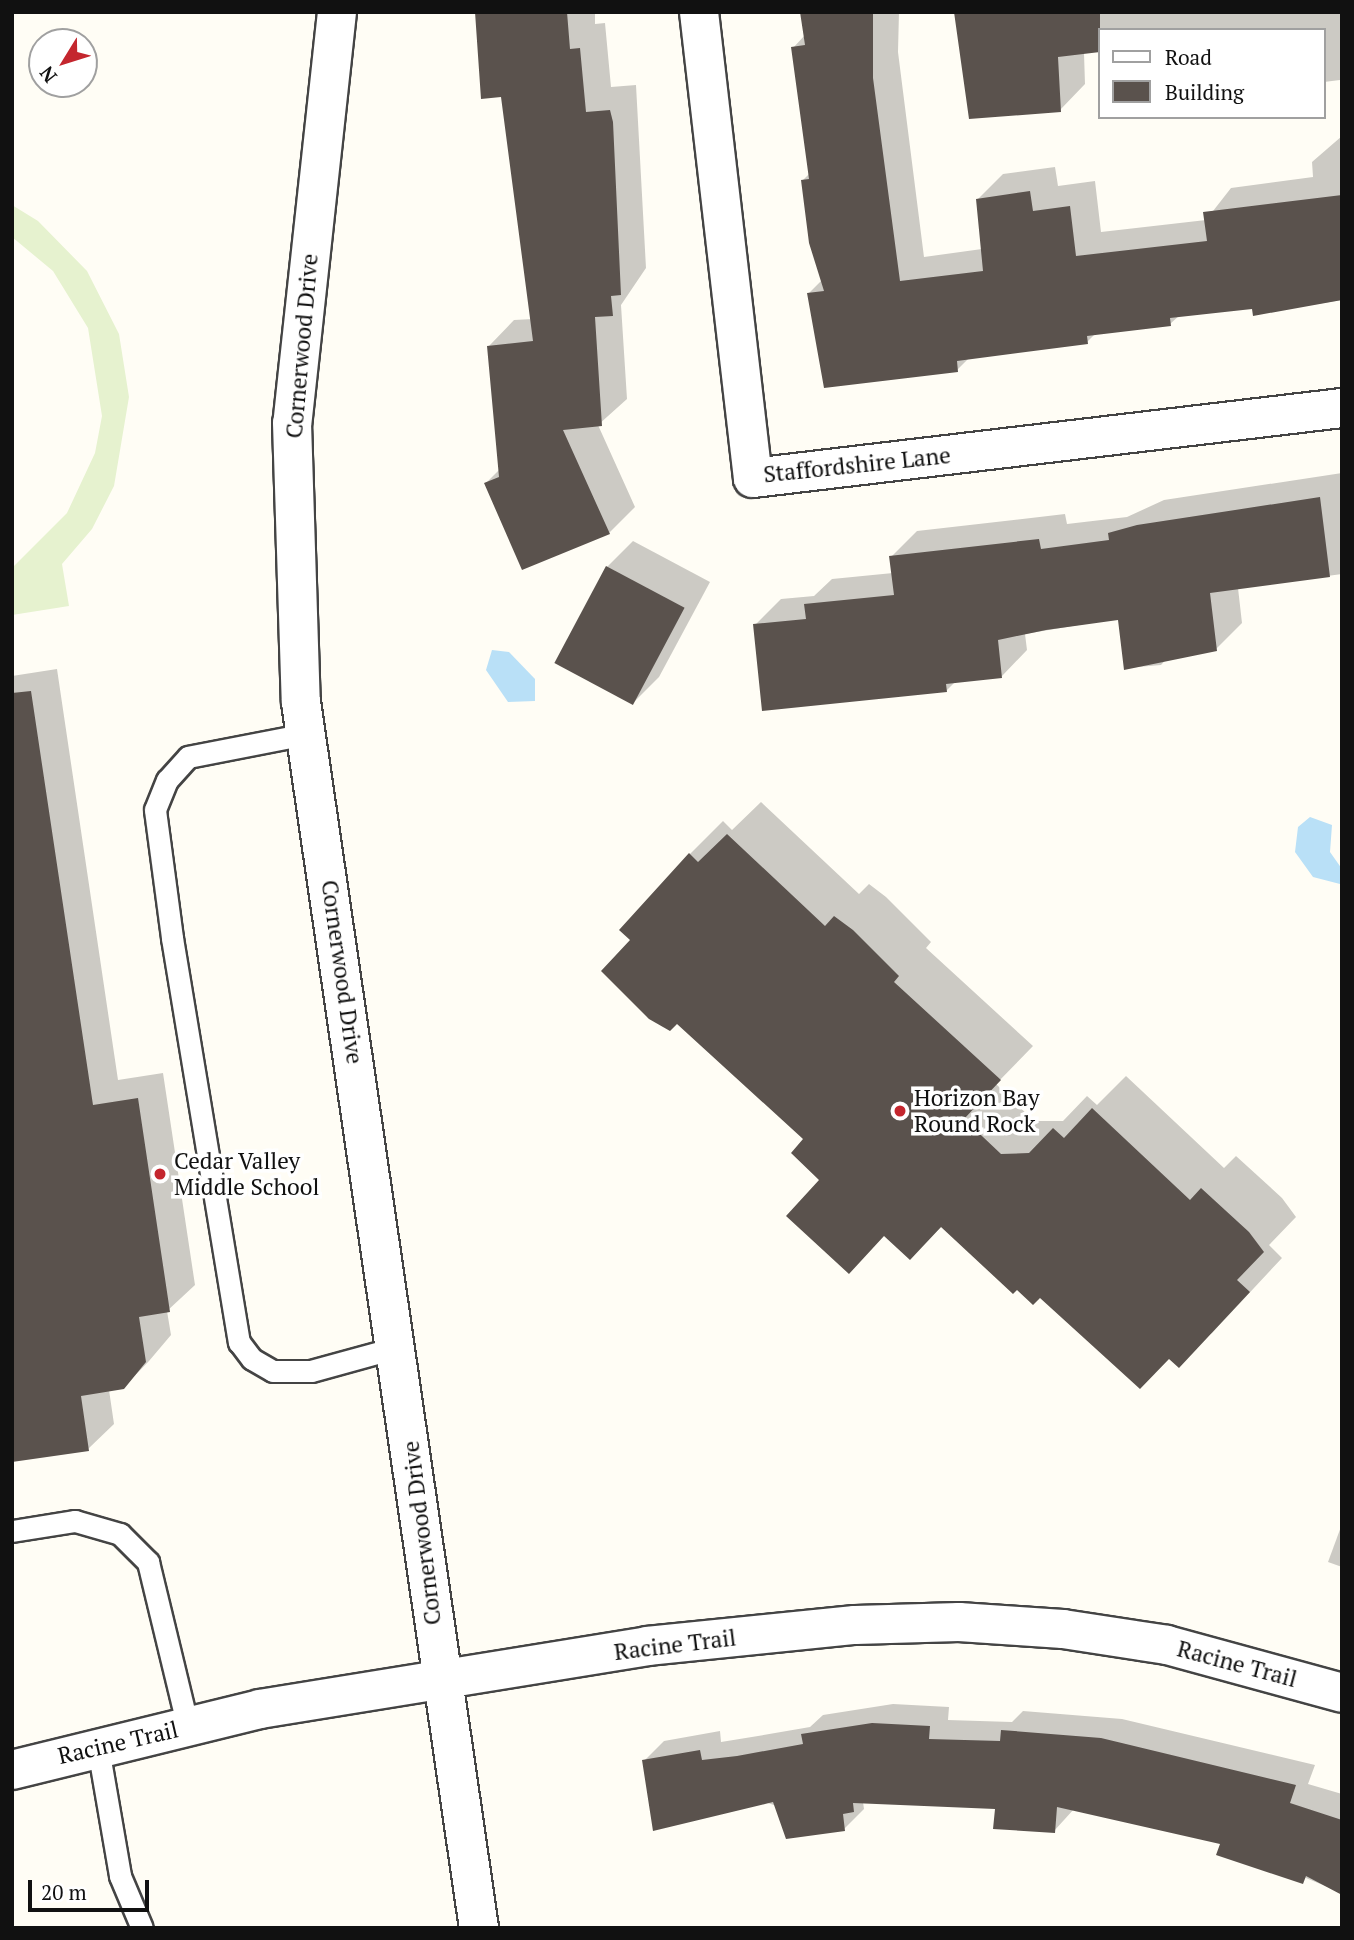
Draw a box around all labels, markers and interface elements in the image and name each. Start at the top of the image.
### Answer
north arrow [28,28,98,98]
legend [1098,28,1326,119]
text: Road [1165,43,1212,71]
text: N [33,62,62,88]
text: Building [1165,78,1244,106]
street label: Cornerwood Drive [280,253,324,439]
street label: Staffordshire Lane [762,441,952,489]
street label: Cornerwood Drive [315,878,369,1066]
place label: Horizon Bay Round Rock [914,1084,1040,1138]
marker: Horizon Bay Round Rock [892,1103,908,1119]
place label: Cedar Valley Middle School [174,1147,319,1201]
marker: Cedar Valley Middle School [152,1166,168,1182]
street label: Cornerwood Drive [397,1439,447,1627]
street label: Racine Trail [612,1624,738,1666]
street label: Racine Trail [1174,1635,1300,1693]
street label: Racine Trail [55,1716,181,1770]
scale bar [32,1867,152,1911]
text: 20 m [41,1878,87,1906]

